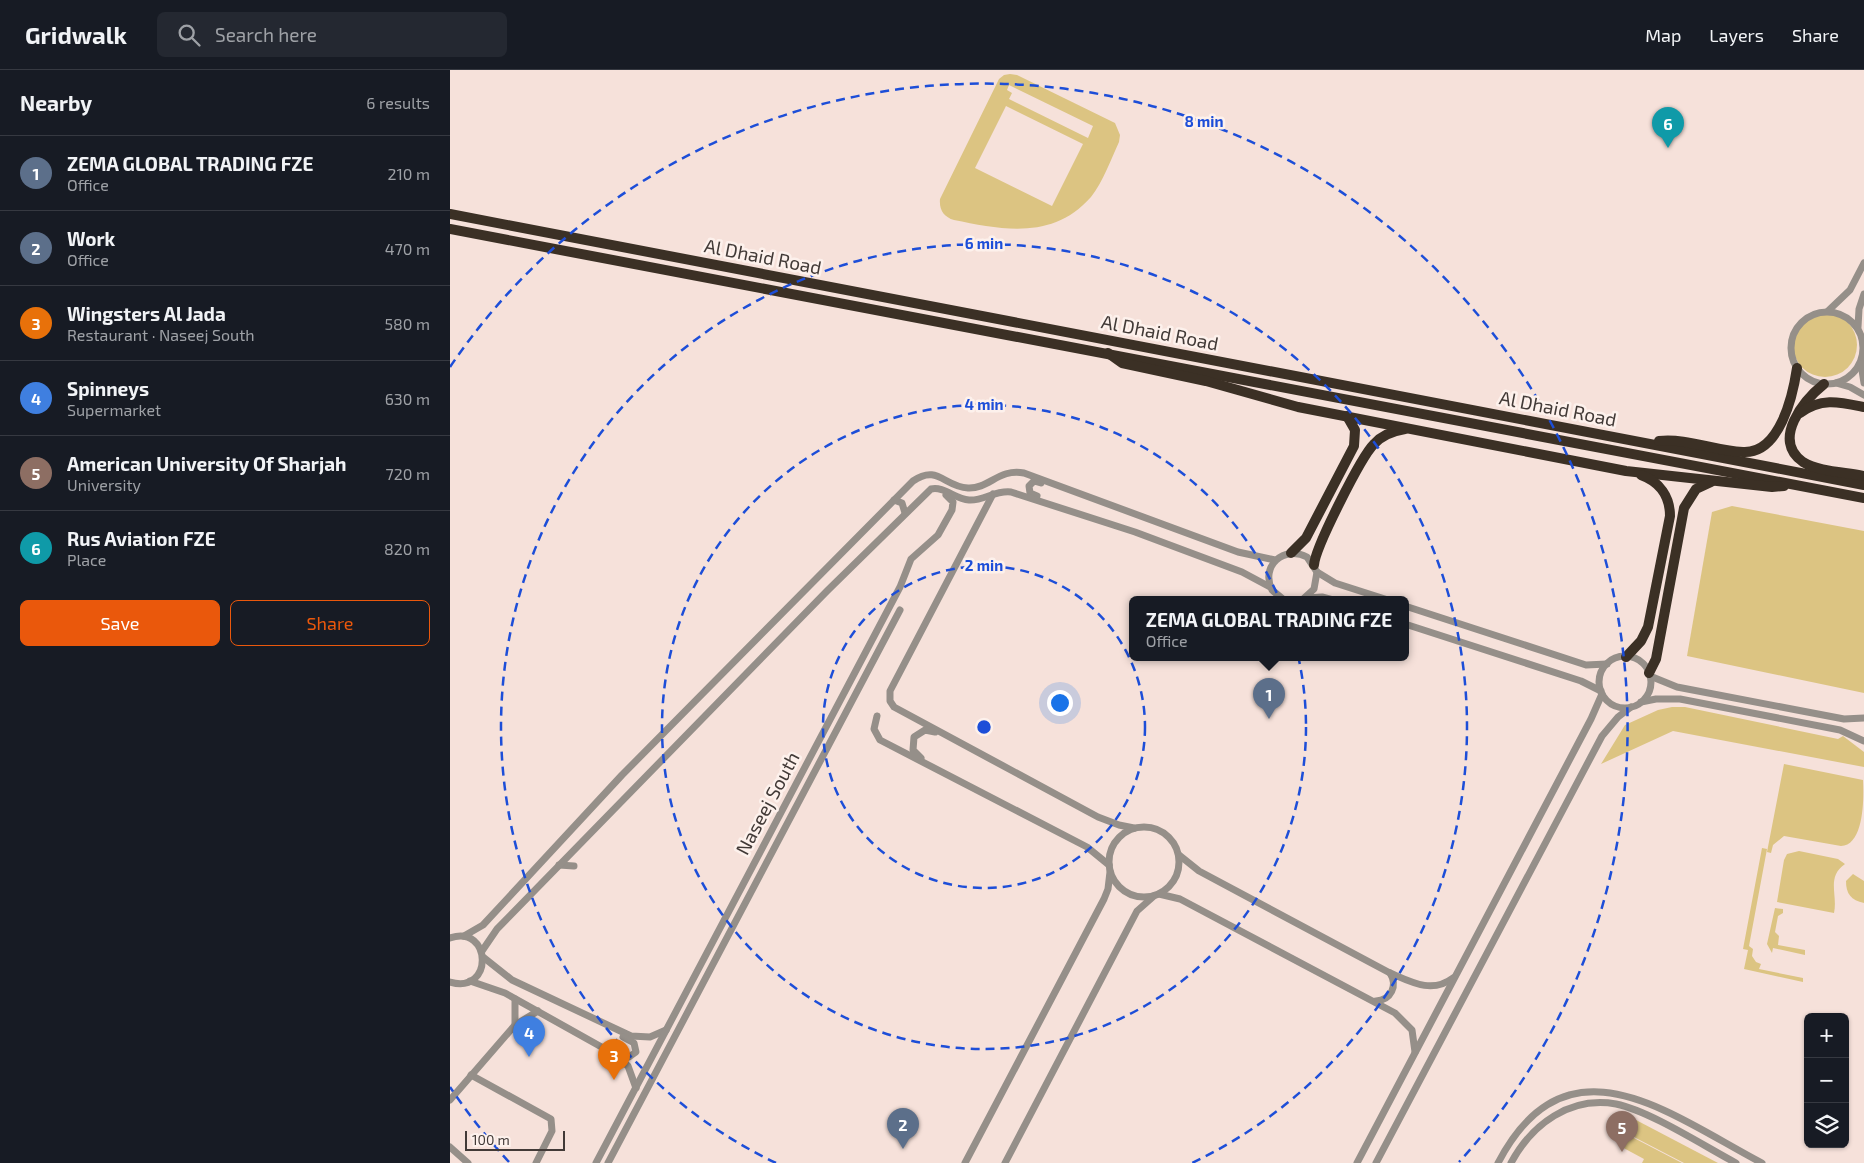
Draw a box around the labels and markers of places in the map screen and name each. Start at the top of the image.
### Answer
pin: 6 [1652,107,1684,148]
pin: 1 [1253,678,1285,719]
centre of rings [975,718,993,736]
pin: 4 [513,1016,545,1057]
pin: 3 [598,1039,630,1080]
pin: 2 [887,1108,919,1149]
pin: 5 [1606,1111,1638,1152]

